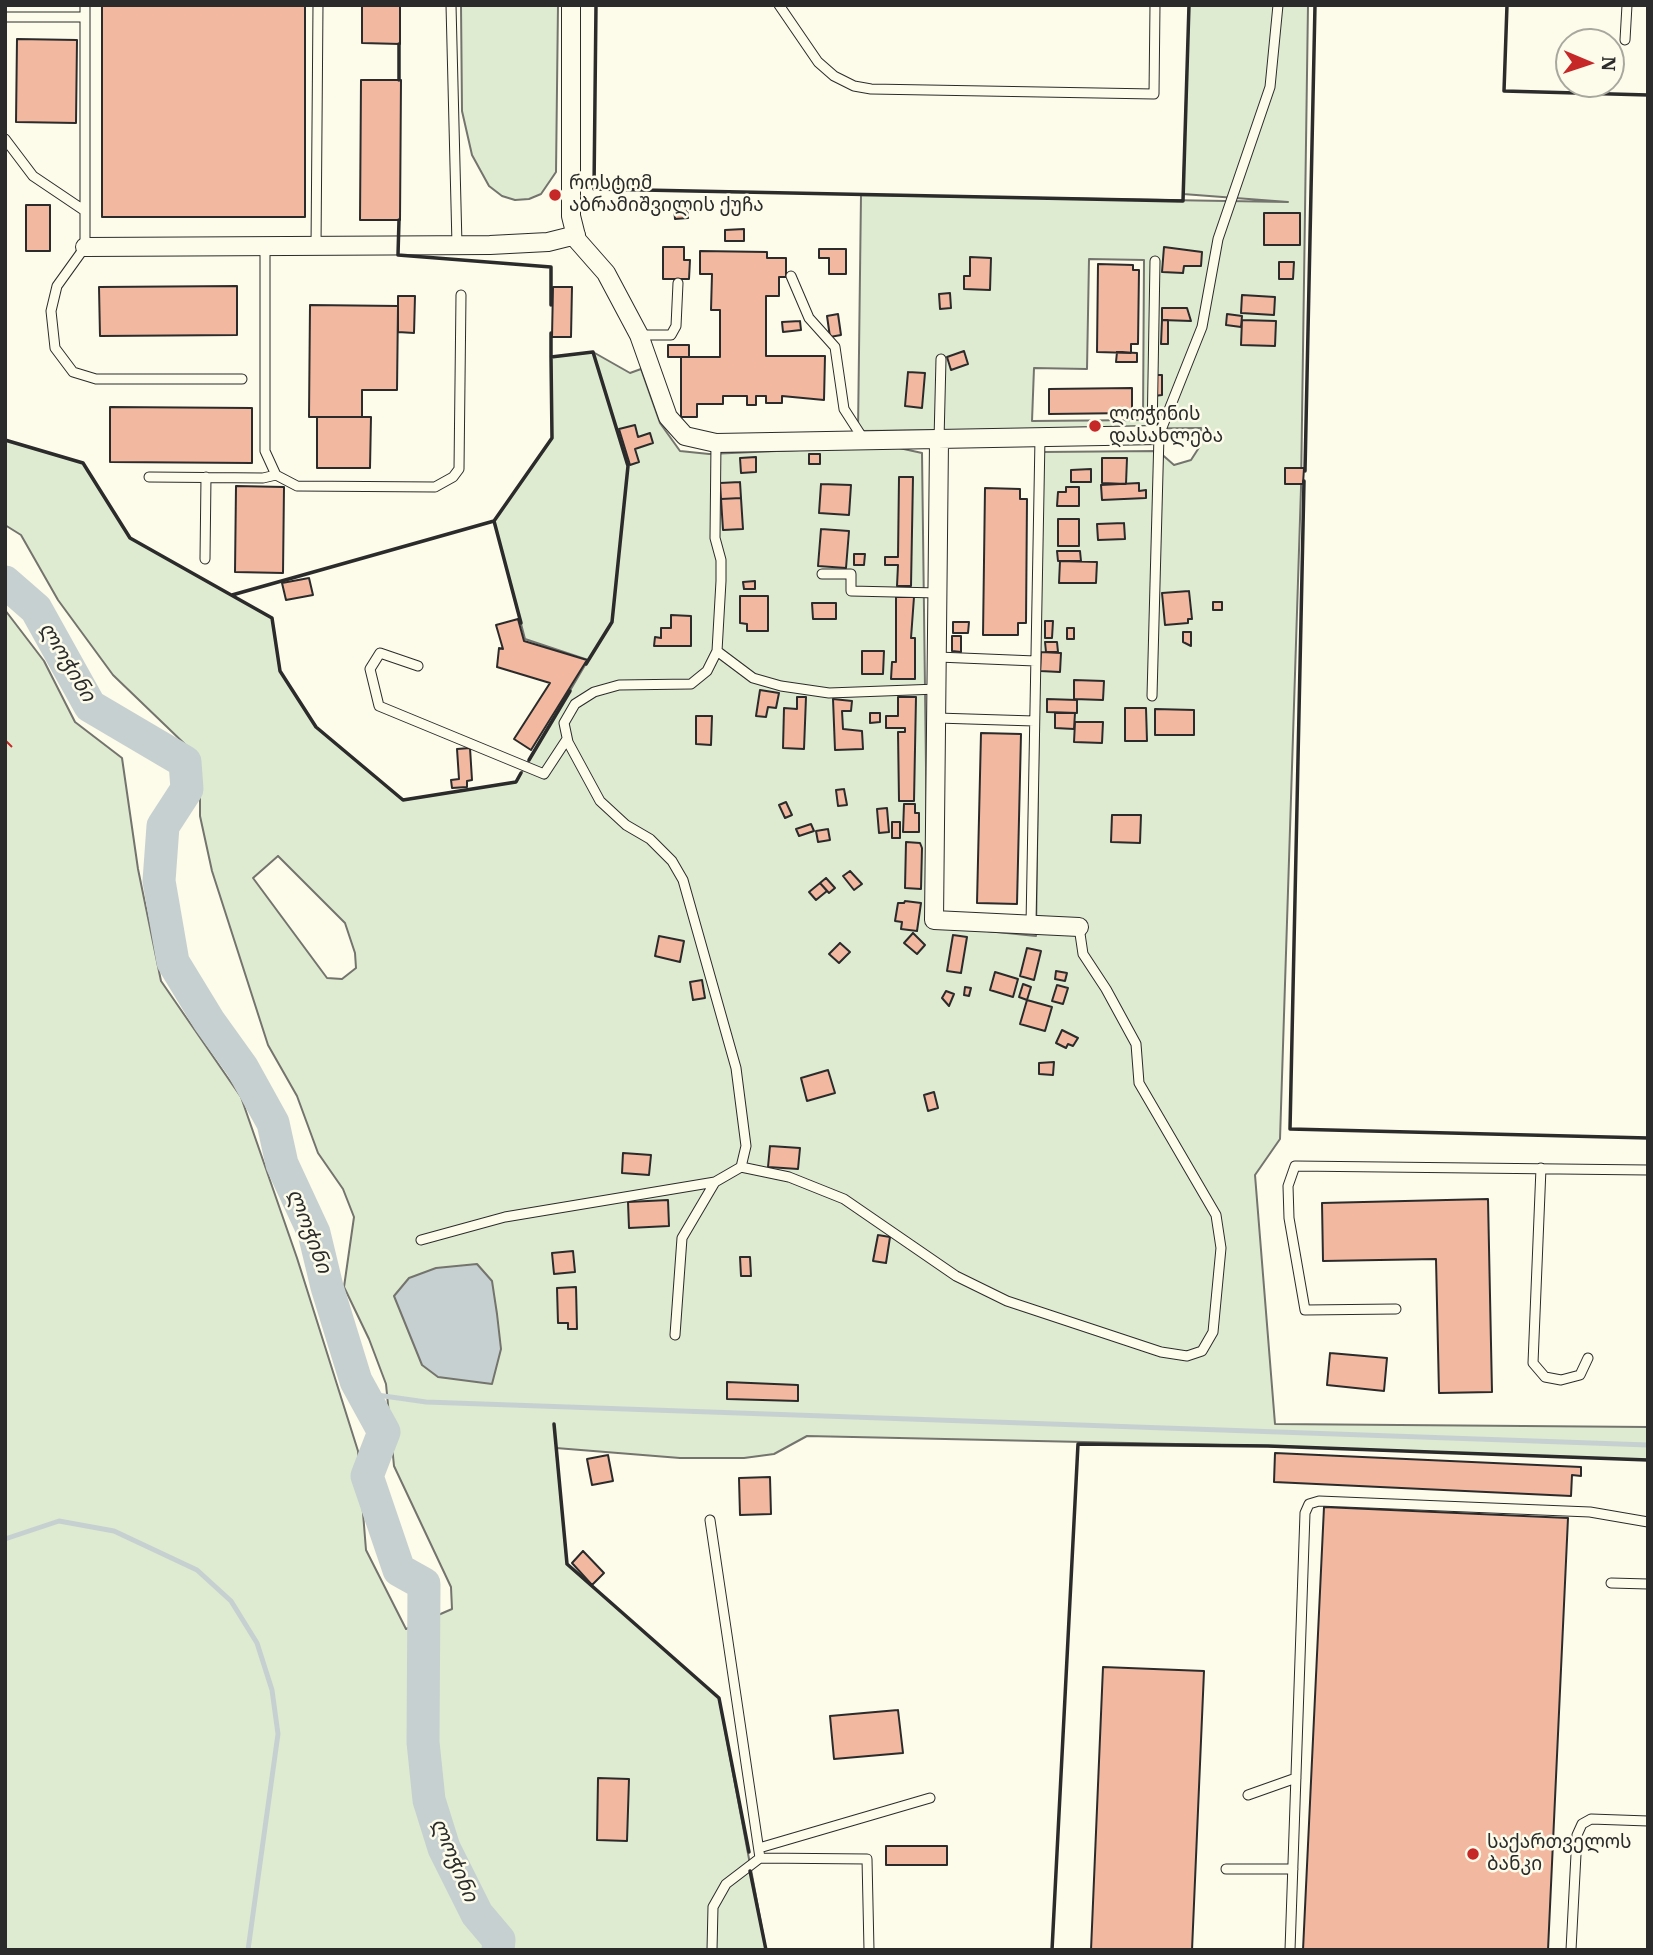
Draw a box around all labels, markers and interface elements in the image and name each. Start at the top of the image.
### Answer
north arrow [1555,28,1625,98]
text: N [1597,56,1621,72]
place label: როსტომ აბრამიშვილის ქუჩა [569,173,764,217]
marker: როსტომ აბრამიშვილის ქუჩა [547,187,563,203]
place label: ლოჭინის დასახლება [1109,404,1223,448]
marker: ლოჭინის დასახლება [1087,418,1103,434]
water label: ლოჭინი [33,618,101,706]
water label: ლოჭინი [281,1185,337,1277]
water label: ლოჭინი [425,1814,483,1906]
place label: საქართველოს ბანკი [1487,1832,1632,1876]
marker: საქართველოს ბანკი [1465,1846,1481,1862]

